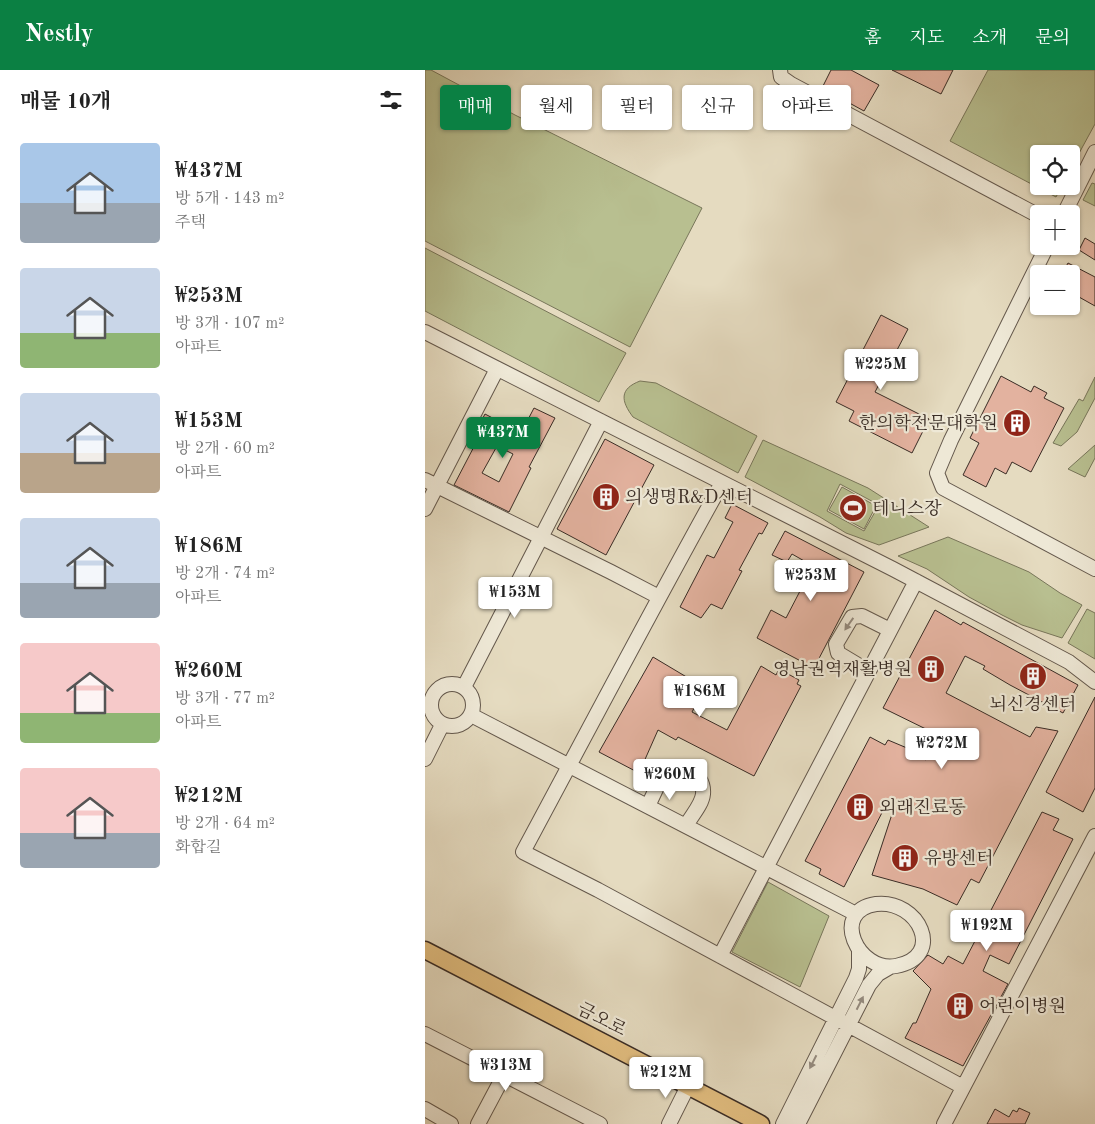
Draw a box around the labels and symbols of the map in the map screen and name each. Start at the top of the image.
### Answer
pin: ₩225M [846,348,916,391]
building icon: 한의학전문대학원 [1002,408,1032,438]
place label: 한의학전문대학원 [859,414,998,433]
pin: ₩437M [468,416,538,459]
building icon: 의생명R&D센터 [591,482,621,512]
place label: 의생명R&D센터 [625,488,753,507]
sports icon: 테니스장 [838,493,868,523]
place label: 테니스장 [872,499,942,518]
pin: ₩253M [776,560,846,602]
pin: ₩153M [480,576,550,619]
one-way arrow [844,617,853,631]
building icon: 영남권역재활병원 [916,654,946,684]
place label: 영남권역재활병원 [773,659,912,679]
building icon: 뇌신경센터 [1018,661,1048,691]
pin: ₩186M [665,676,735,718]
place label: 뇌신경센터 [990,695,1076,714]
pin: ₩272M [907,728,977,770]
pin: ₩260M [635,758,705,801]
building icon: 외래진료동 [845,792,875,822]
place label: 외래진료동 [879,798,966,817]
building icon: 유방센터 [890,843,920,873]
place label: 유방센터 [924,849,994,868]
pin: ₩192M [952,910,1022,952]
building icon: 어린이병원 [945,991,975,1021]
one-way arrow [856,995,864,1010]
place label: 어린이병원 [979,997,1066,1016]
street label: 금오로 [574,999,629,1040]
pin: ₩313M [471,1050,541,1092]
one-way arrow [809,1055,817,1069]
pin: ₩212M [631,1056,701,1099]

